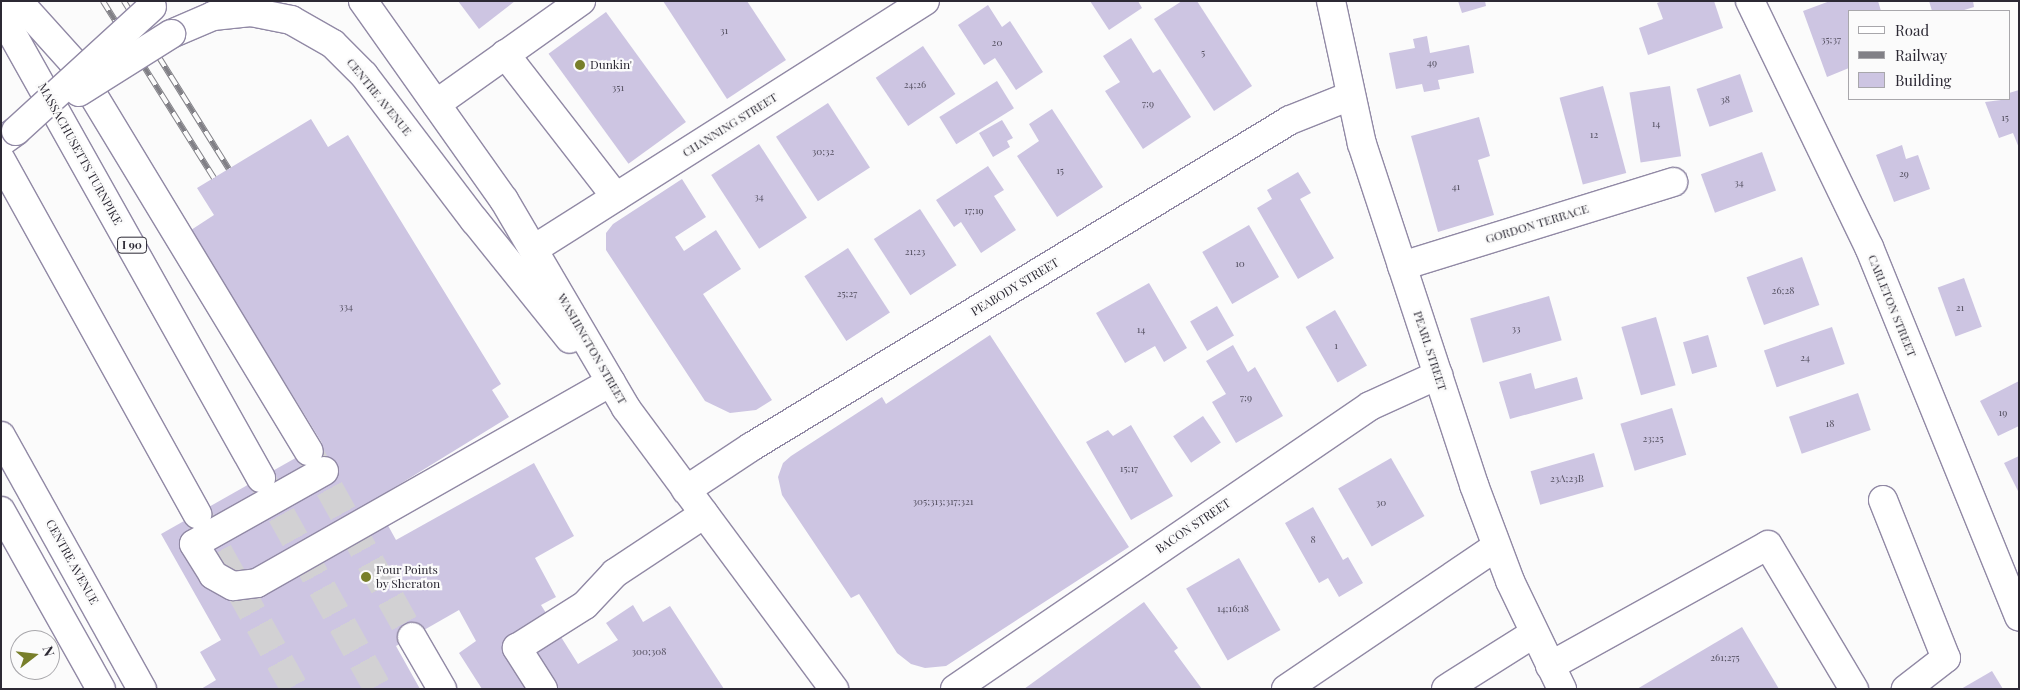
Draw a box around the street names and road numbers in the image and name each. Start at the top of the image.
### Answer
street label: CENTRE AVENUE [343,55,415,139]
street label: MASSACHUSETTS TURNPIKE [35,80,125,228]
street label: CHANNING STREET [680,90,780,160]
street label: GORDON TERRACE [1484,201,1590,247]
road number: I 90 [117,236,147,254]
street label: CARLETON STREET [1865,253,1919,359]
street label: PEABODY STREET [968,255,1062,319]
street label: WASHINGTON STREET [554,291,630,407]
street label: PEARL STREET [1410,309,1450,393]
street label: BACON STREET [1153,496,1233,556]
street label: CENTRE AVENUE [43,517,101,607]

